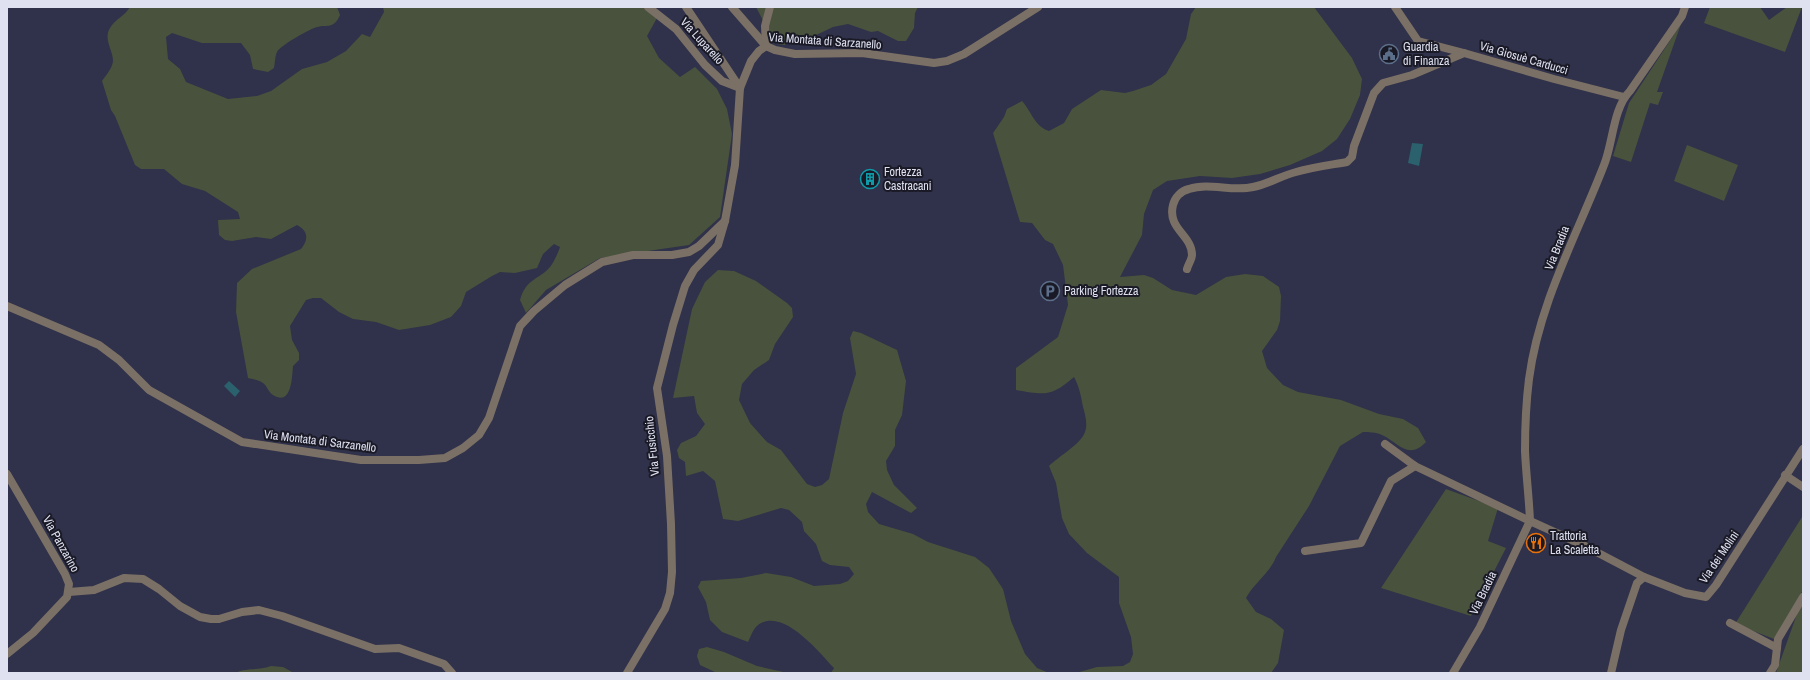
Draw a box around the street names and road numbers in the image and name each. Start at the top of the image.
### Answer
street label: Via Luparello [677,14,727,68]
street label: Via Montata di Sarzanello [768,29,882,53]
street label: Via Giosuè Carducci [1478,38,1570,78]
street label: Via Bradia [1541,223,1573,272]
street label: Via Fusicchio [641,415,663,477]
street label: Via Montata di Sarzanello [263,426,377,456]
street label: Via Panzarino [39,513,83,575]
street label: Via dei Molini [1695,527,1743,587]
street label: Via Bradia [1466,568,1501,617]

